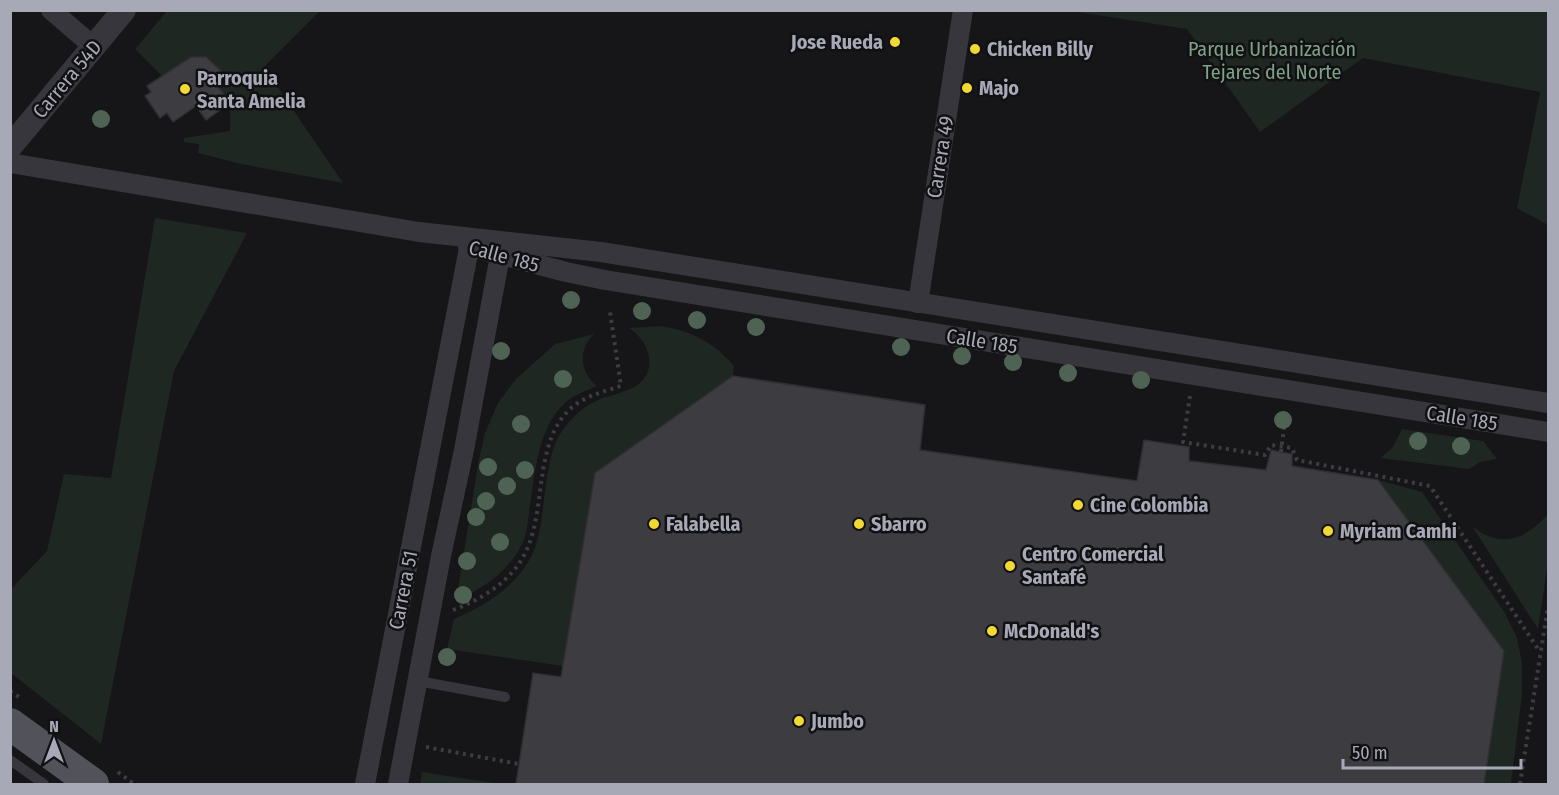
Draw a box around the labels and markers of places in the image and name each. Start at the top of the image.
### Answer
place label: Jose Rueda [790,30,883,54]
marker: Jose Rueda [888,35,902,49]
place label: Chicken Billy [987,37,1093,61]
marker: Chicken Billy [968,42,982,56]
place label: Parroquia Santa Amelia [197,66,306,113]
place label: Majo [979,76,1019,100]
marker: Majo [960,81,974,95]
marker: Parroquia Santa Amelia [178,82,192,96]
place label: Cine Colombia [1090,493,1209,517]
marker: Cine Colombia [1071,498,1085,512]
place label: Falabella [666,512,740,536]
place label: Sbarro [871,512,927,536]
marker: Falabella [647,517,661,531]
marker: Sbarro [852,517,866,531]
place label: Myriam Camhi [1340,519,1457,543]
marker: Myriam Camhi [1321,524,1335,538]
place label: Centro Comercial Santafé [1022,542,1164,589]
marker: Centro Comercial Santafé [1003,559,1017,573]
place label: McDonald's [1004,619,1099,643]
marker: McDonald's [985,624,999,638]
place label: Jumbo [810,709,864,733]
marker: Jumbo [792,714,806,728]

